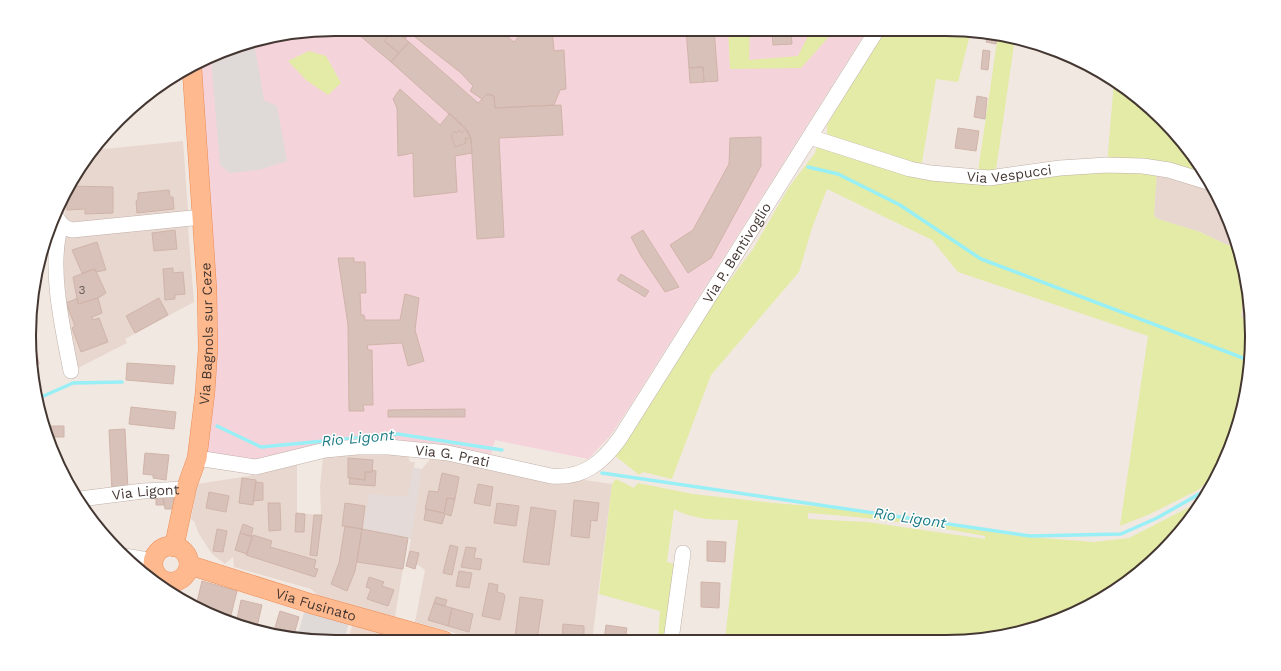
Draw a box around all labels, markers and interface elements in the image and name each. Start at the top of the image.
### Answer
street label: Via Vespucci [966,161,1053,186]
street label: Via P. Bentivoglio [699,199,774,306]
street label: Via Bagnols sur Ceze [196,262,216,406]
house number: 3 [79,283,86,297]
water label: Rio Ligont [321,426,396,450]
street label: Via G. Prati [415,442,491,470]
street label: Via Ligont [111,481,180,503]
water label: Rio Ligont [873,504,948,532]
street label: Via Fusinato [274,585,358,624]

